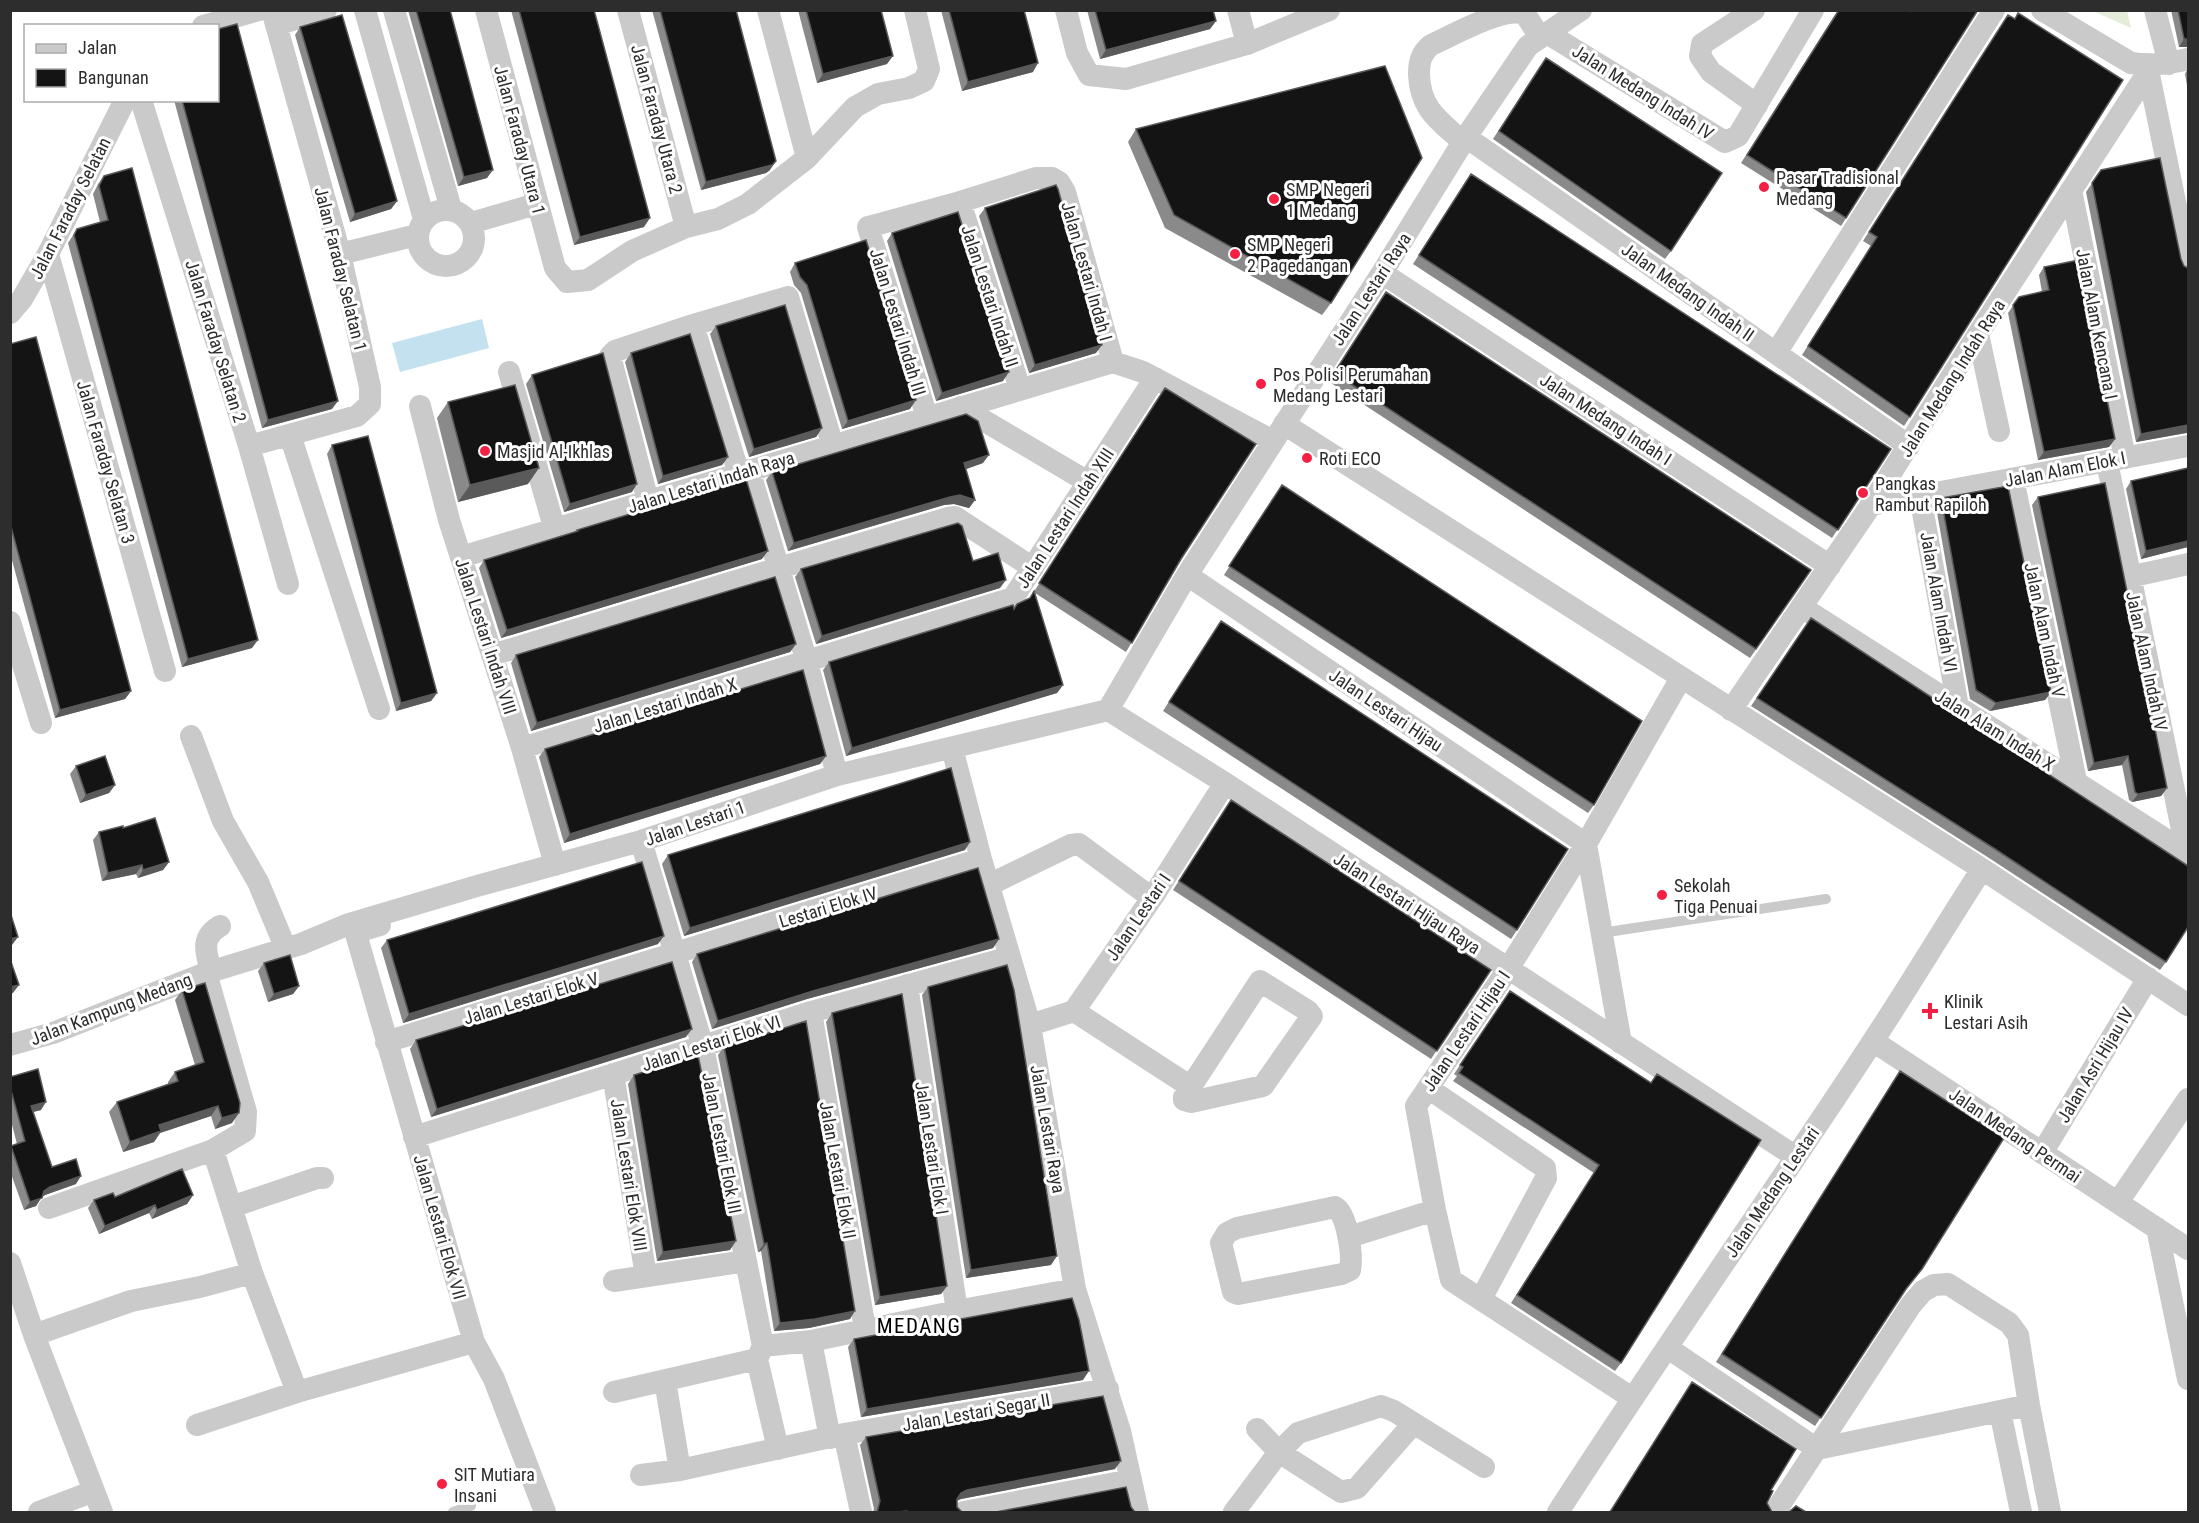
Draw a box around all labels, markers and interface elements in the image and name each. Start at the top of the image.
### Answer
legend [24,24,219,102]
text: Jalan [78,37,117,58]
street label: Jalan Medang Indah IV [1569,40,1717,144]
street label: Jalan Faraday Utara 2 [627,42,687,196]
street label: Jalan Faraday Utara 1 [490,63,550,217]
text: Bangunan [78,67,149,88]
street label: Jalan Faraday Selatan [25,134,115,282]
place label: Pasar Tradisional Medang [1776,167,1899,209]
place label: SMP Negeri 1 Medang [1286,179,1370,221]
marker: Pasar Tradisional Medang [1757,180,1771,194]
street label: Jalan Faraday Selatan 1 [310,185,372,353]
marker: SMP Negeri 1 Medang [1267,192,1281,206]
street label: Jalan Lestari Indah I [1057,199,1117,343]
street label: Jalan Lestari Indah II [957,222,1023,370]
street label: Jalan Lestari Raya [1327,229,1415,349]
place label: SMP Negeri 2 Pagedangan [1247,234,1348,276]
street label: Jalan Medang Indah II [1618,238,1758,346]
street label: Jalan Lestari Indah III [866,246,930,398]
marker: SMP Negeri 2 Pagedangan [1228,247,1242,261]
street label: Jalan Alam Kencana I [2072,247,2122,401]
street label: Jalan Faraday Selatan 2 [181,257,251,425]
street label: Jalan Medang Indah Raya [1895,295,2009,461]
place label: Pos Polisi Perumahan Medang Lestari [1273,364,1429,406]
street label: Jalan Medang Indah I [1536,369,1676,469]
marker: Pos Polisi Perumahan Medang Lestari [1254,377,1268,391]
street label: Jalan Faraday Selatan 3 [73,378,139,546]
place label: Masjid Al-Ikhlas [497,441,610,462]
marker: Masjid Al-Ikhlas [478,444,492,458]
street label: Jalan Lestari Indah XIII [1012,444,1118,592]
street label: Jalan Lestari Indah Raya [625,447,797,517]
street label: Jalan Alam Elok I [2003,447,2127,491]
place label: Roti ECO [1319,448,1381,469]
marker: Roti ECO [1300,451,1314,465]
place label: Pangkas Rambut Rapiloh [1875,473,1987,515]
marker: Pangkas Rambut Rapiloh [1856,486,1870,500]
street label: Jalan Alam Indah VI [1916,530,1962,674]
street label: Jalan Lestari Indah VIII [451,555,521,717]
street label: Jalan Alam Indah V [2020,561,2070,699]
street label: Jalan Alam Indah IV [2122,589,2172,733]
street label: Jalan Lestari Hijau [1325,664,1447,756]
street label: Jalan Lestari Indah X [591,673,740,737]
street label: Jalan Alam Indah X [1931,685,2059,775]
street label: Jalan Lestari 1 [642,796,748,850]
street label: Jalan Lestari Hijau Raya [1330,848,1484,958]
street label: Jalan Lestari I [1101,870,1175,964]
place label: Sekolah Tiga Penuai [1674,875,1758,917]
street label: Lestari Elok IV [776,882,880,932]
marker: Sekolah Tiga Penuai [1655,888,1669,902]
street label: Jalan Lestari Elok V [461,967,601,1029]
street label: Jalan Lestari Hijau I [1418,967,1514,1095]
street label: Jalan Kampung Medang [27,968,195,1050]
place label: Klinik Lestari Asih [1944,991,2028,1033]
marker: Klinik Lestari Asih [1921,1002,1939,1020]
street label: Jalan Asri Hijau IV [2052,1004,2138,1126]
street label: Jalan Lestari Elok VI [639,1011,783,1075]
street label: Jalan Lestari Raya [1026,1063,1070,1195]
street label: Jalan Lestari Elok III [698,1070,746,1216]
street label: Jalan Lestari Elok I [911,1080,953,1216]
street label: Jalan Medang Permai [1945,1083,2085,1187]
street label: Jalan Lestari Elok VIII [607,1097,651,1253]
street label: Jalan Lestari Elok II [816,1100,860,1240]
street label: Jalan Medang Lestari [1721,1123,1823,1261]
street label: Jalan Lestari Elok VII [409,1152,471,1302]
district label: MEDANG [877,1314,961,1338]
street label: Jalan Lestari Segar II [900,1389,1052,1435]
place label: SIT Mutiara Insani [454,1464,535,1506]
marker: SIT Mutiara Insani [435,1477,449,1491]

